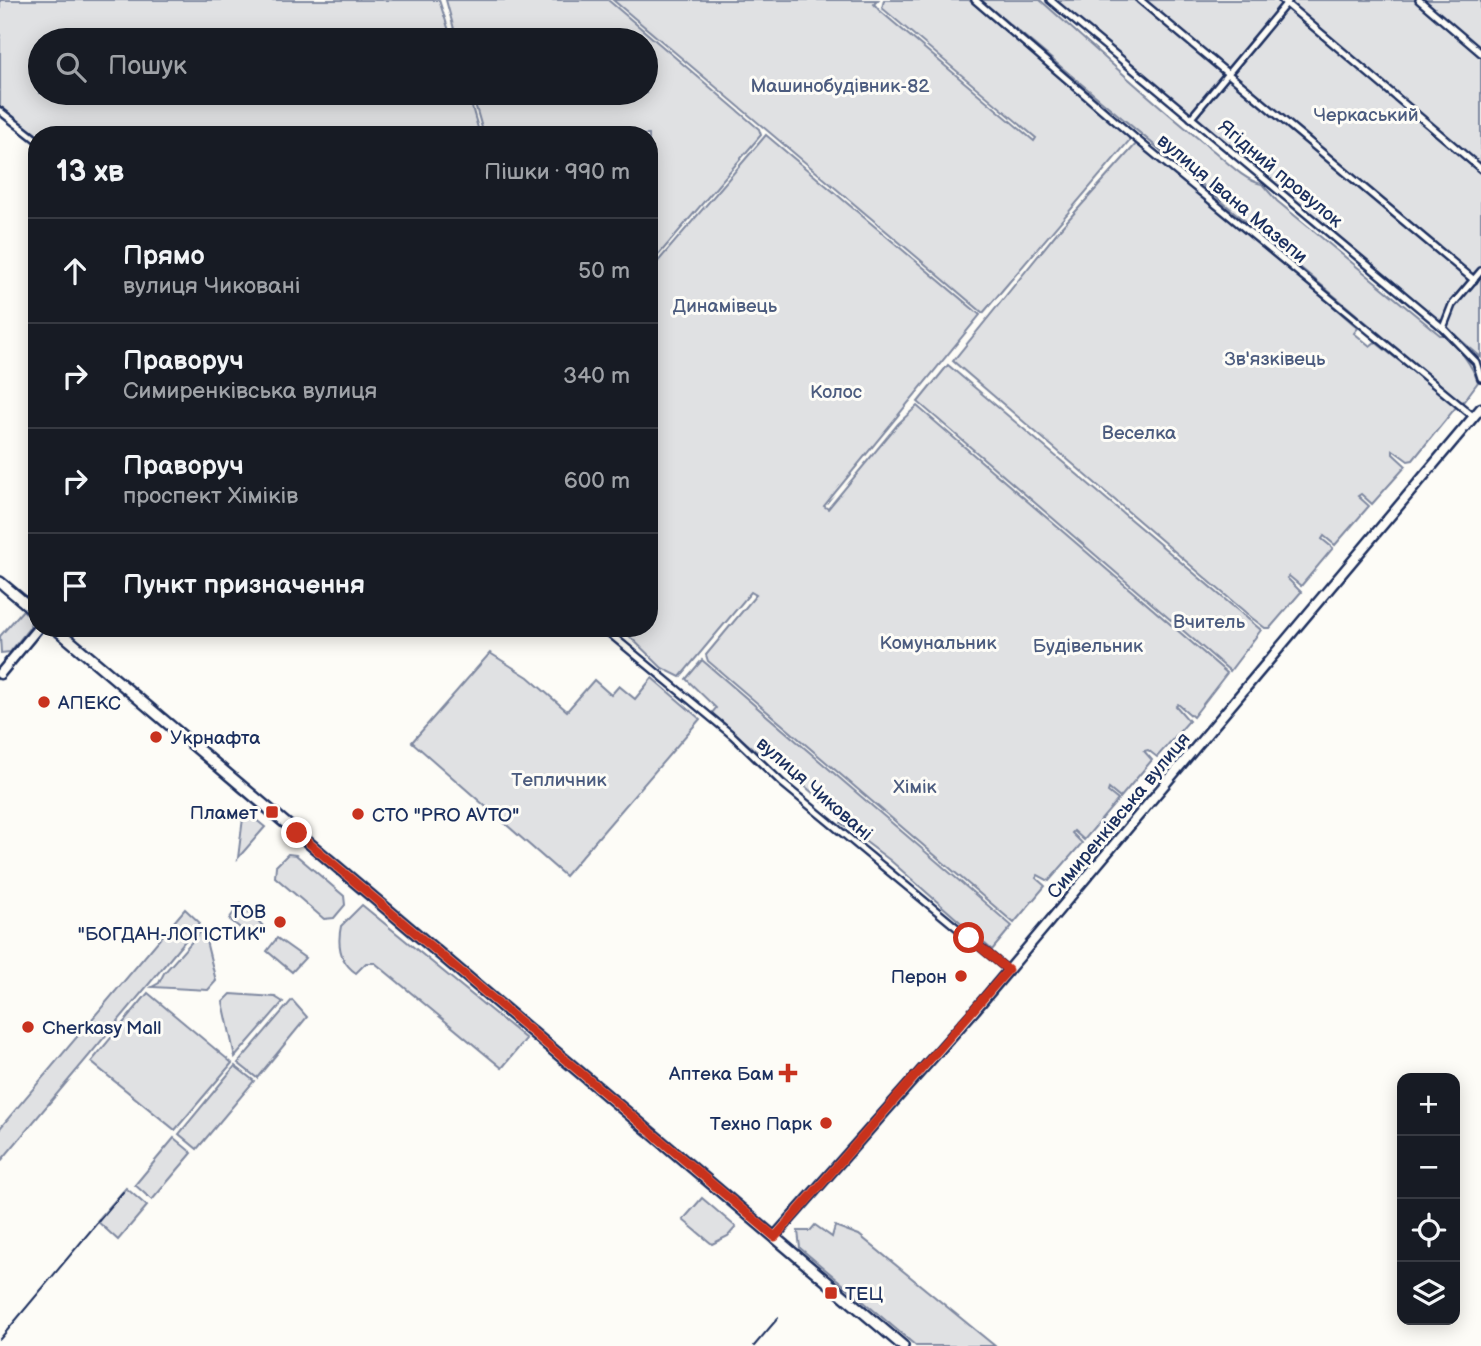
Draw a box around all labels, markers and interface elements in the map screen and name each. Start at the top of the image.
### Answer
search box [28,28,658,105]
icon: search [52,48,90,86]
text: Пошук [108,51,187,82]
park label: Машинобудівник-82 [750,75,930,98]
park label: Черкаський [1313,104,1419,127]
street label: Ягідний провулок [1213,115,1347,233]
street label: вулиця Івана Мазепи [1152,130,1312,269]
text: 13 хв [56,154,124,190]
text: Пішки · 990 m [484,158,630,186]
text: Прямо [123,241,205,272]
icon: ahead [56,252,94,290]
text: 50 m [578,257,630,285]
text: вулиця Чиковані [123,272,300,300]
park label: Динамівець [673,295,778,318]
text: Праворуч [123,346,244,377]
park label: Зв'язківець [1225,348,1326,371]
icon: right [56,357,94,395]
text: 340 m [563,362,630,390]
text: Симиренківська вулиця [123,377,377,405]
park label: Колос [810,381,863,404]
park label: Веселка [1102,422,1176,445]
text: Праворуч [123,451,244,482]
icon: right [56,462,94,500]
text: 600 m [564,467,630,495]
text: проспект Хіміків [123,482,298,510]
icon: arrive [56,567,94,605]
text: Пункт призначення [123,570,365,601]
park label: Вчитель [1173,611,1246,634]
park label: Комунальник [879,632,997,655]
park label: Будівельник [1033,635,1143,658]
place label: АПЕКС [57,692,121,715]
marker: АПЕКС [36,694,52,710]
place label: Укрнафта [170,727,260,750]
street label: Симиренківська вулиця [1043,728,1195,904]
marker: Укрнафта [148,729,164,745]
street label: вулиця Чиковані [751,732,877,846]
park label: Тепличник [511,769,607,792]
park label: Хімік [893,776,937,799]
place label: Пламет [190,802,258,825]
marker: Пламет [264,804,280,820]
place label: СТО "PRO AVTO" [372,804,519,827]
marker: СТО "PRO AVTO" [350,806,366,822]
route end [281,817,312,848]
place label: ТОВ "БОГДАН-ЛОГІСТИК" [78,901,266,946]
marker: ТОВ "БОГДАН-ЛОГІСТИК" [272,914,288,930]
route start [953,922,984,953]
place label: Перон [891,966,947,989]
marker: Перон [953,968,969,984]
place label: Cherkasy Mall [42,1017,162,1040]
marker: Cherkasy Mall [20,1019,36,1035]
place label: Аптека Бам [668,1063,774,1086]
marker: Аптека Бам [780,1065,796,1081]
map controls [1397,1073,1460,1325]
button: + [1397,1073,1460,1136]
place label: Техно Парк [710,1113,812,1136]
marker: Техно Парк [818,1115,834,1131]
button: − [1397,1136,1460,1199]
button: locate [1397,1199,1460,1262]
button: layers [1397,1262,1460,1325]
place label: ТЕЦ [845,1283,883,1306]
marker: ТЕЦ [823,1285,839,1301]

